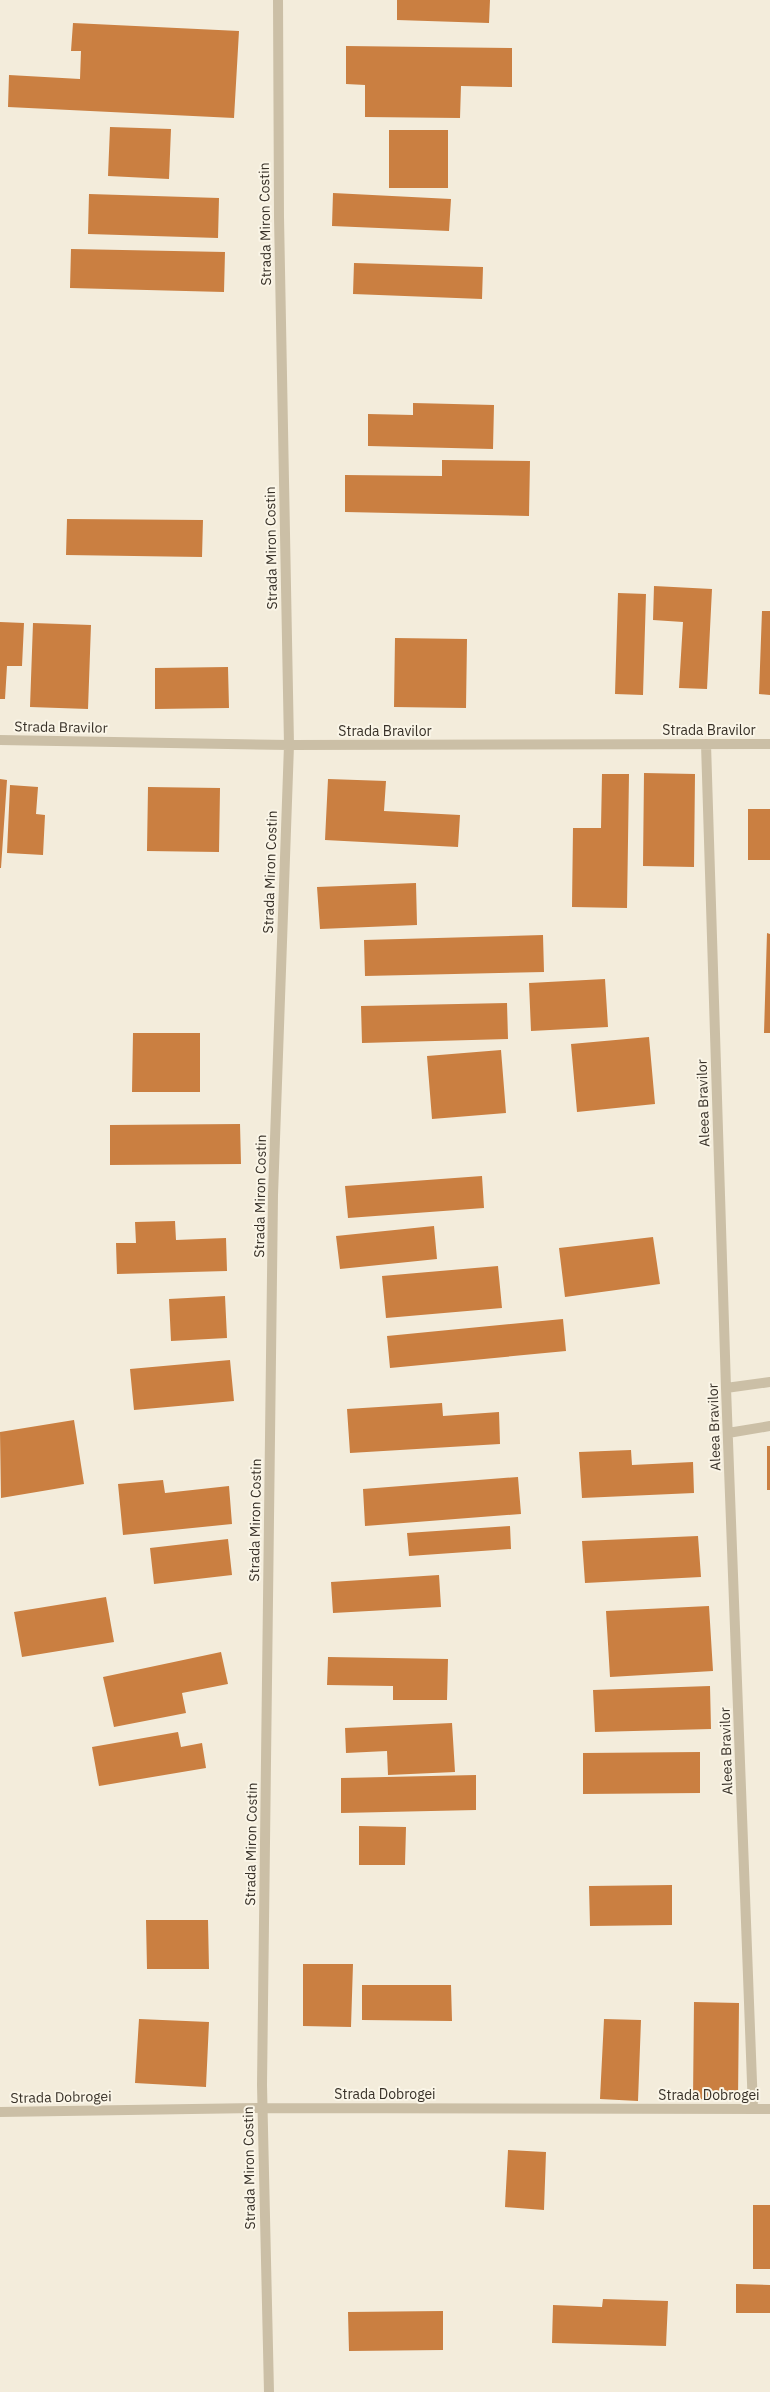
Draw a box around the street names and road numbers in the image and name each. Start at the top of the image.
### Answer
street label: Strada Miron Costin [255,162,275,286]
street label: Strada Miron Costin [261,486,281,610]
street label: Strada Bravilor [14,717,108,737]
street label: Strada Bravilor [662,721,756,739]
street label: Strada Bravilor [338,722,432,740]
street label: Strada Miron Costin [259,810,281,934]
street label: Aleea Bravilor [692,1059,714,1147]
street label: Strada Miron Costin [250,1134,270,1258]
street label: Aleea Bravilor [703,1383,725,1471]
street label: Strada Miron Costin [245,1458,265,1582]
street label: Aleea Bravilor [715,1707,737,1795]
street label: Strada Miron Costin [241,1782,261,1906]
street label: Strada Dobrogei [334,2085,436,2103]
street label: Strada Dobrogei [658,2086,760,2104]
street label: Strada Dobrogei [10,2087,112,2107]
street label: Strada Miron Costin [239,2106,259,2230]

